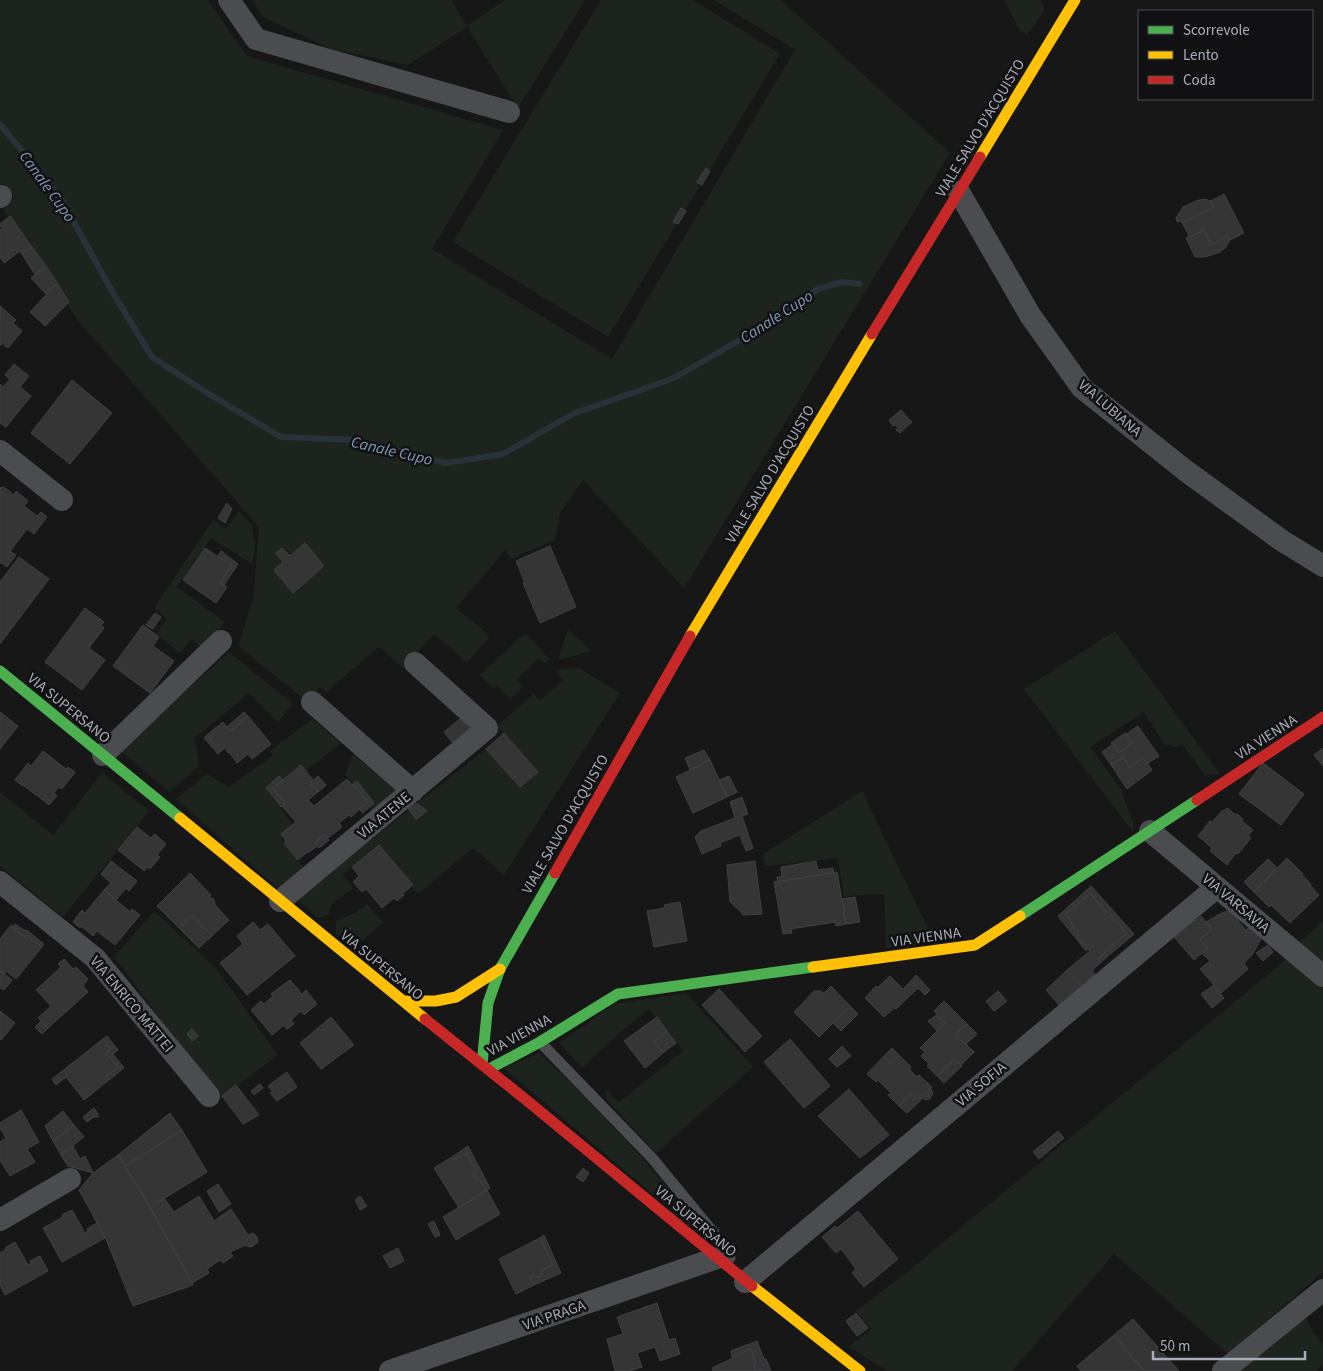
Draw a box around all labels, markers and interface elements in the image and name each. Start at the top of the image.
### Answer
legend [1138,10,1313,100]
text: Scorrevole [1183,20,1250,41]
text: Lento [1183,45,1219,66]
street label: VIALE SALVO D'ACQUISTO [931,55,1030,201]
text: Coda [1183,70,1216,91]
water label: Canale Cupo [14,147,80,227]
water label: Canale Cupo [736,285,817,349]
street label: VIA LUBIANA [1073,375,1147,442]
street label: VIALE SALVO D'ACQUISTO [721,401,820,547]
water label: Canale Cupo [349,431,435,471]
street label: VIA SUPERSANO [23,668,115,748]
street label: VIA VIENNA [1231,709,1302,765]
street label: VIALE SALVO D'ACQUISTO [517,751,614,898]
street label: VIA ATENE [353,787,416,844]
street label: VIA VARSAVIA [1197,869,1275,939]
street label: VIA VIENNA [890,922,963,953]
street label: VIA SUPERSANO [336,925,428,1005]
street label: VIA ENRICO MATTEI [85,952,178,1057]
street label: VIA VIENNA [484,1009,556,1062]
street label: VIA SOFIA [951,1056,1012,1112]
street label: VIA SUPERSANO [650,1181,741,1262]
street label: VIA PRAGA [520,1295,589,1336]
scale bar [1153,1328,1306,1360]
text: 50 m [1160,1336,1190,1357]

